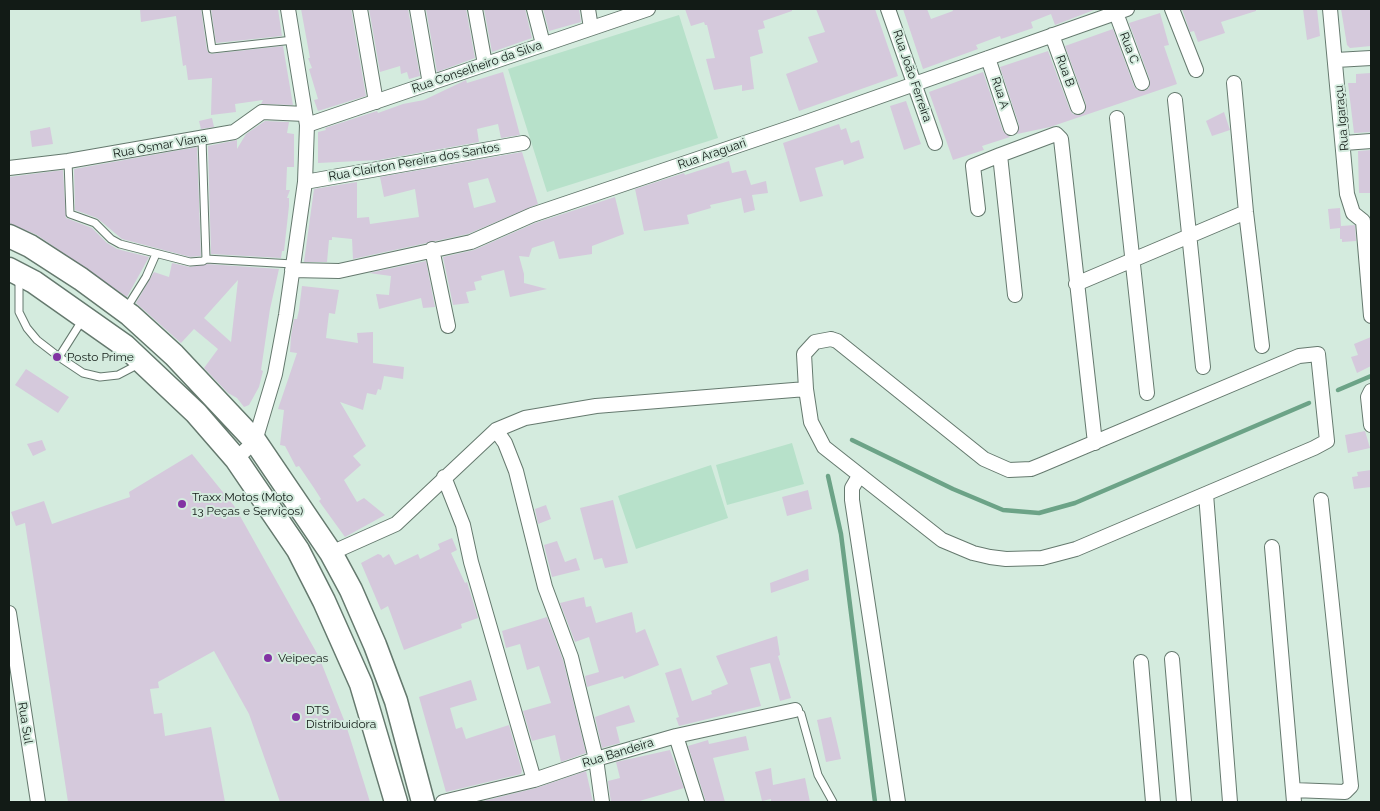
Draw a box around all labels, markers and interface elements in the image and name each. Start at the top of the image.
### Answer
street label: Rua João Ferreira [890,28,934,124]
street label: Rua C [1116,30,1142,66]
street label: Rua Conselheiro da Silva [410,38,544,96]
street label: Rua B [1053,53,1077,89]
street label: Rua A [988,75,1012,111]
street label: Rua Igaraçu [1332,85,1352,151]
street label: Rua Osmar Viana [112,131,208,161]
street label: Rua Araguari [676,136,748,172]
street label: Rua Clairton Pereira dos Santos [327,140,501,184]
place label: Posto Prime [67,350,134,364]
marker: Posto Prime [51,351,63,363]
place label: Traxx Motos (Moto 13 Peças e Serviços) [192,490,303,518]
marker: Traxx Motos (Moto 13 Peças e Serviços) [176,498,188,510]
place label: Veipeças [278,651,328,665]
marker: Veipeças [262,652,274,664]
street label: Rua Sul [15,701,35,745]
place label: DTS Distribuidora [306,703,376,731]
marker: DTS Distribuidora [290,711,302,723]
street label: Rua Bandeira [581,735,655,771]

